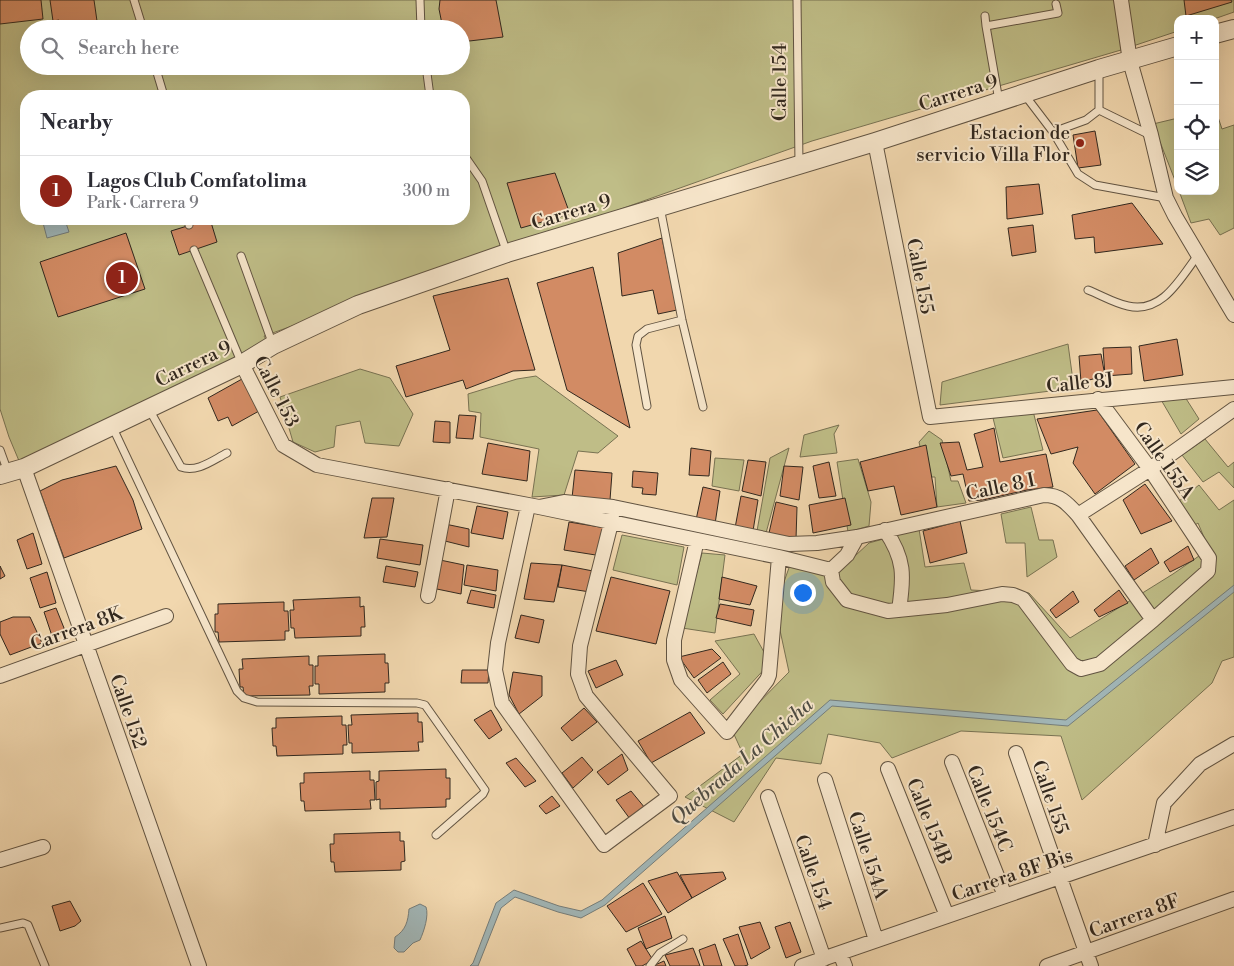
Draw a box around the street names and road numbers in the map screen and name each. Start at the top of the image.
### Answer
street label: Calle 154 [768,43,792,121]
street label: Carrera 9 [916,69,1001,117]
street label: Carrera 9 [529,188,614,235]
street label: Calle 155 [901,236,939,316]
street label: Carrera 9 [151,335,236,393]
street label: Calle 153 [248,352,304,431]
street label: Calle 8J [1045,368,1115,398]
street label: Calle 155A [1129,417,1200,505]
street label: Calle 8 I [963,468,1037,506]
street label: Carrera 8K [27,601,127,657]
street label: Calle 152 [104,671,152,752]
street label: Calle 155 [1026,757,1074,837]
street label: Calle 154C [961,762,1017,855]
street label: Calle 154B [901,775,957,868]
street label: Calle 154A [843,808,894,903]
street label: Calle 154 [789,832,837,913]
street label: Carrera 8F Bis [949,843,1076,907]
street label: Carrera 8F [1086,888,1183,943]

